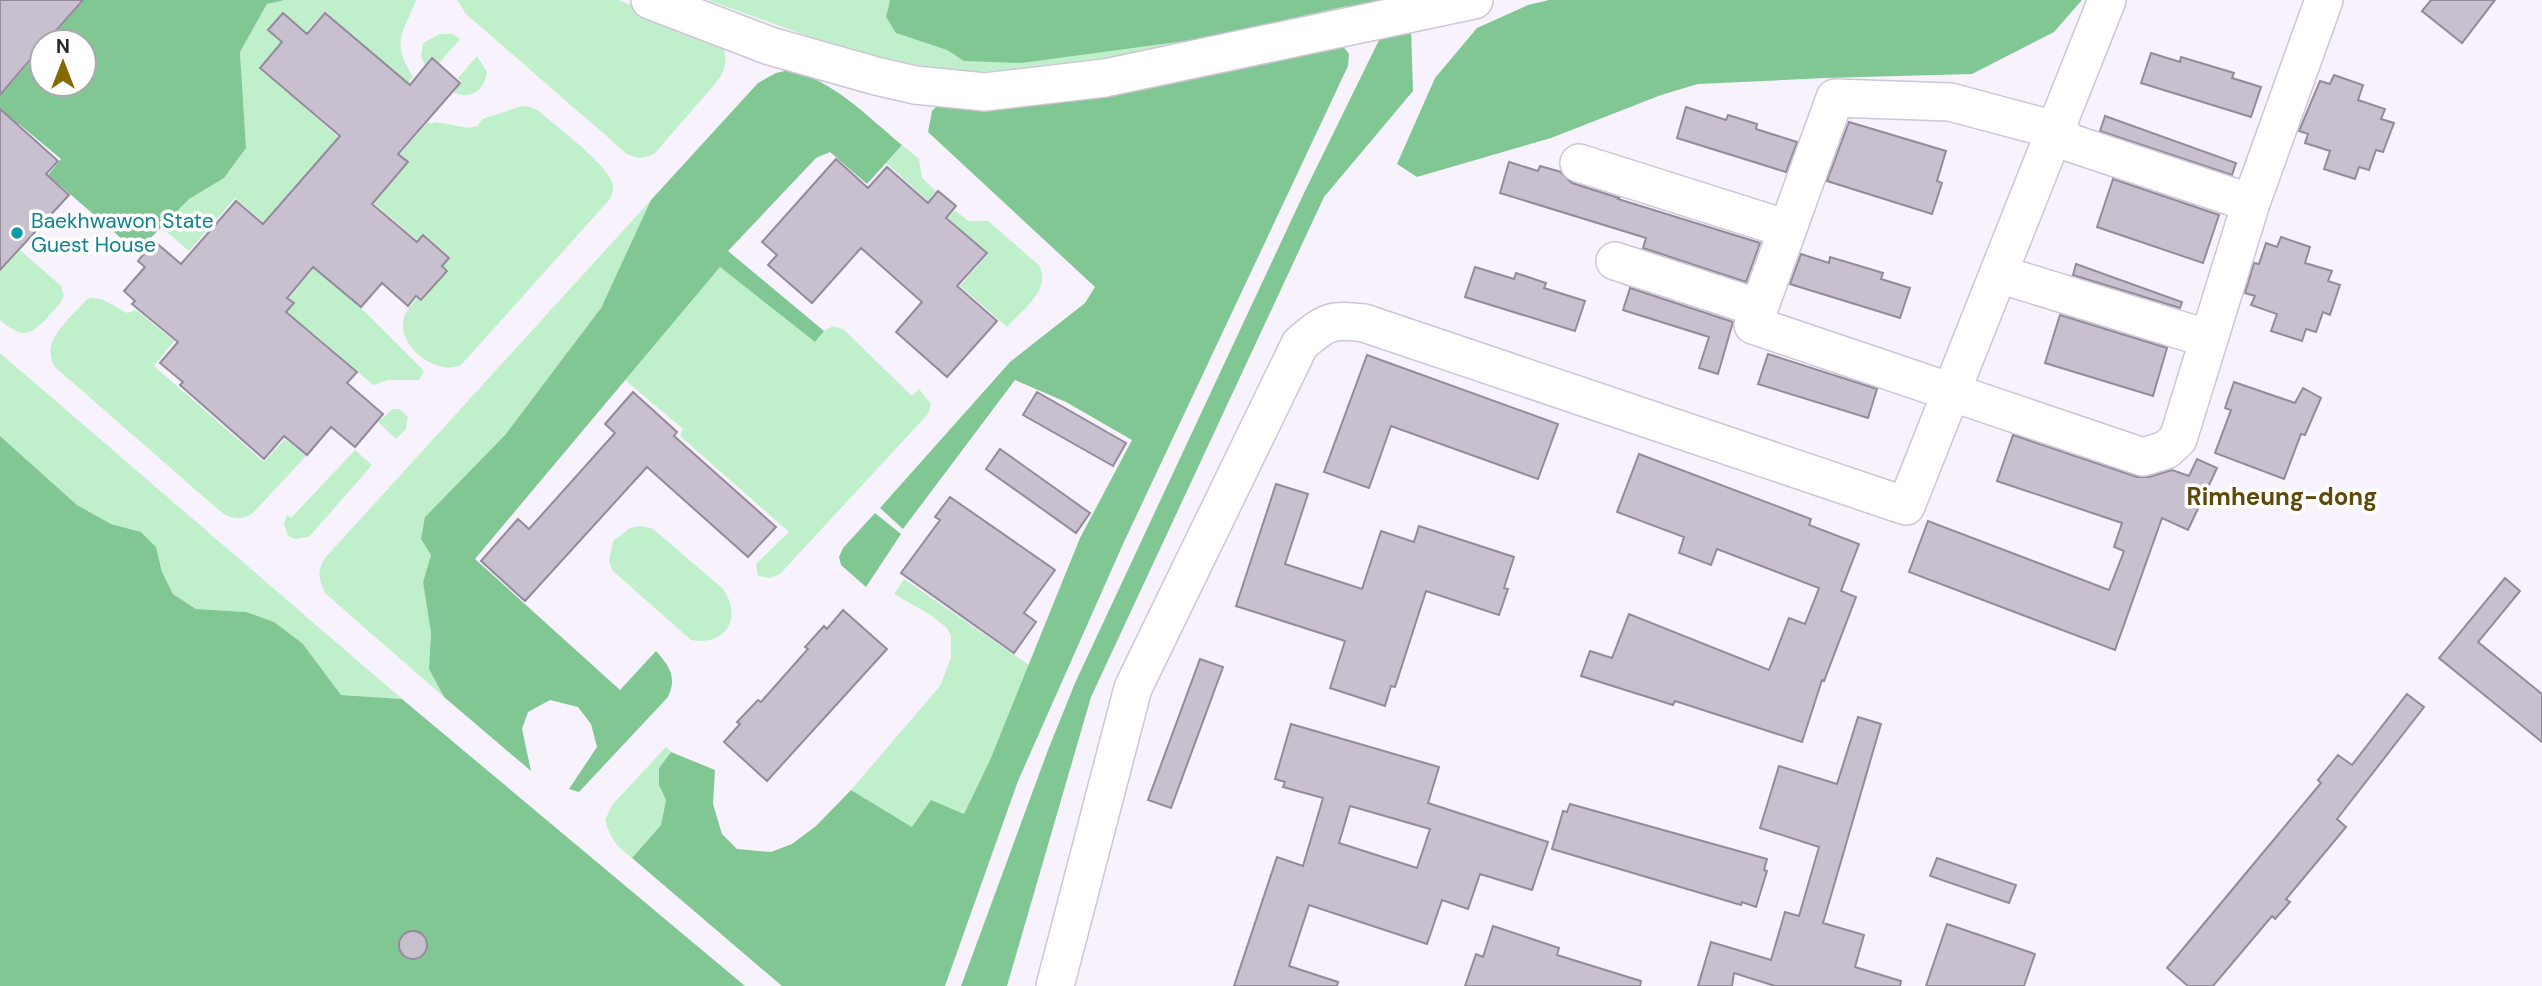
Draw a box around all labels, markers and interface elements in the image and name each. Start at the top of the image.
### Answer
north arrow [28,28,98,98]
text: N [56,34,70,59]
place label: Baekhwawon State Guest House [31,207,214,259]
marker: Baekhwawon State Guest House [9,225,25,241]
district label: Rimheung-dong [2187,481,2377,512]

